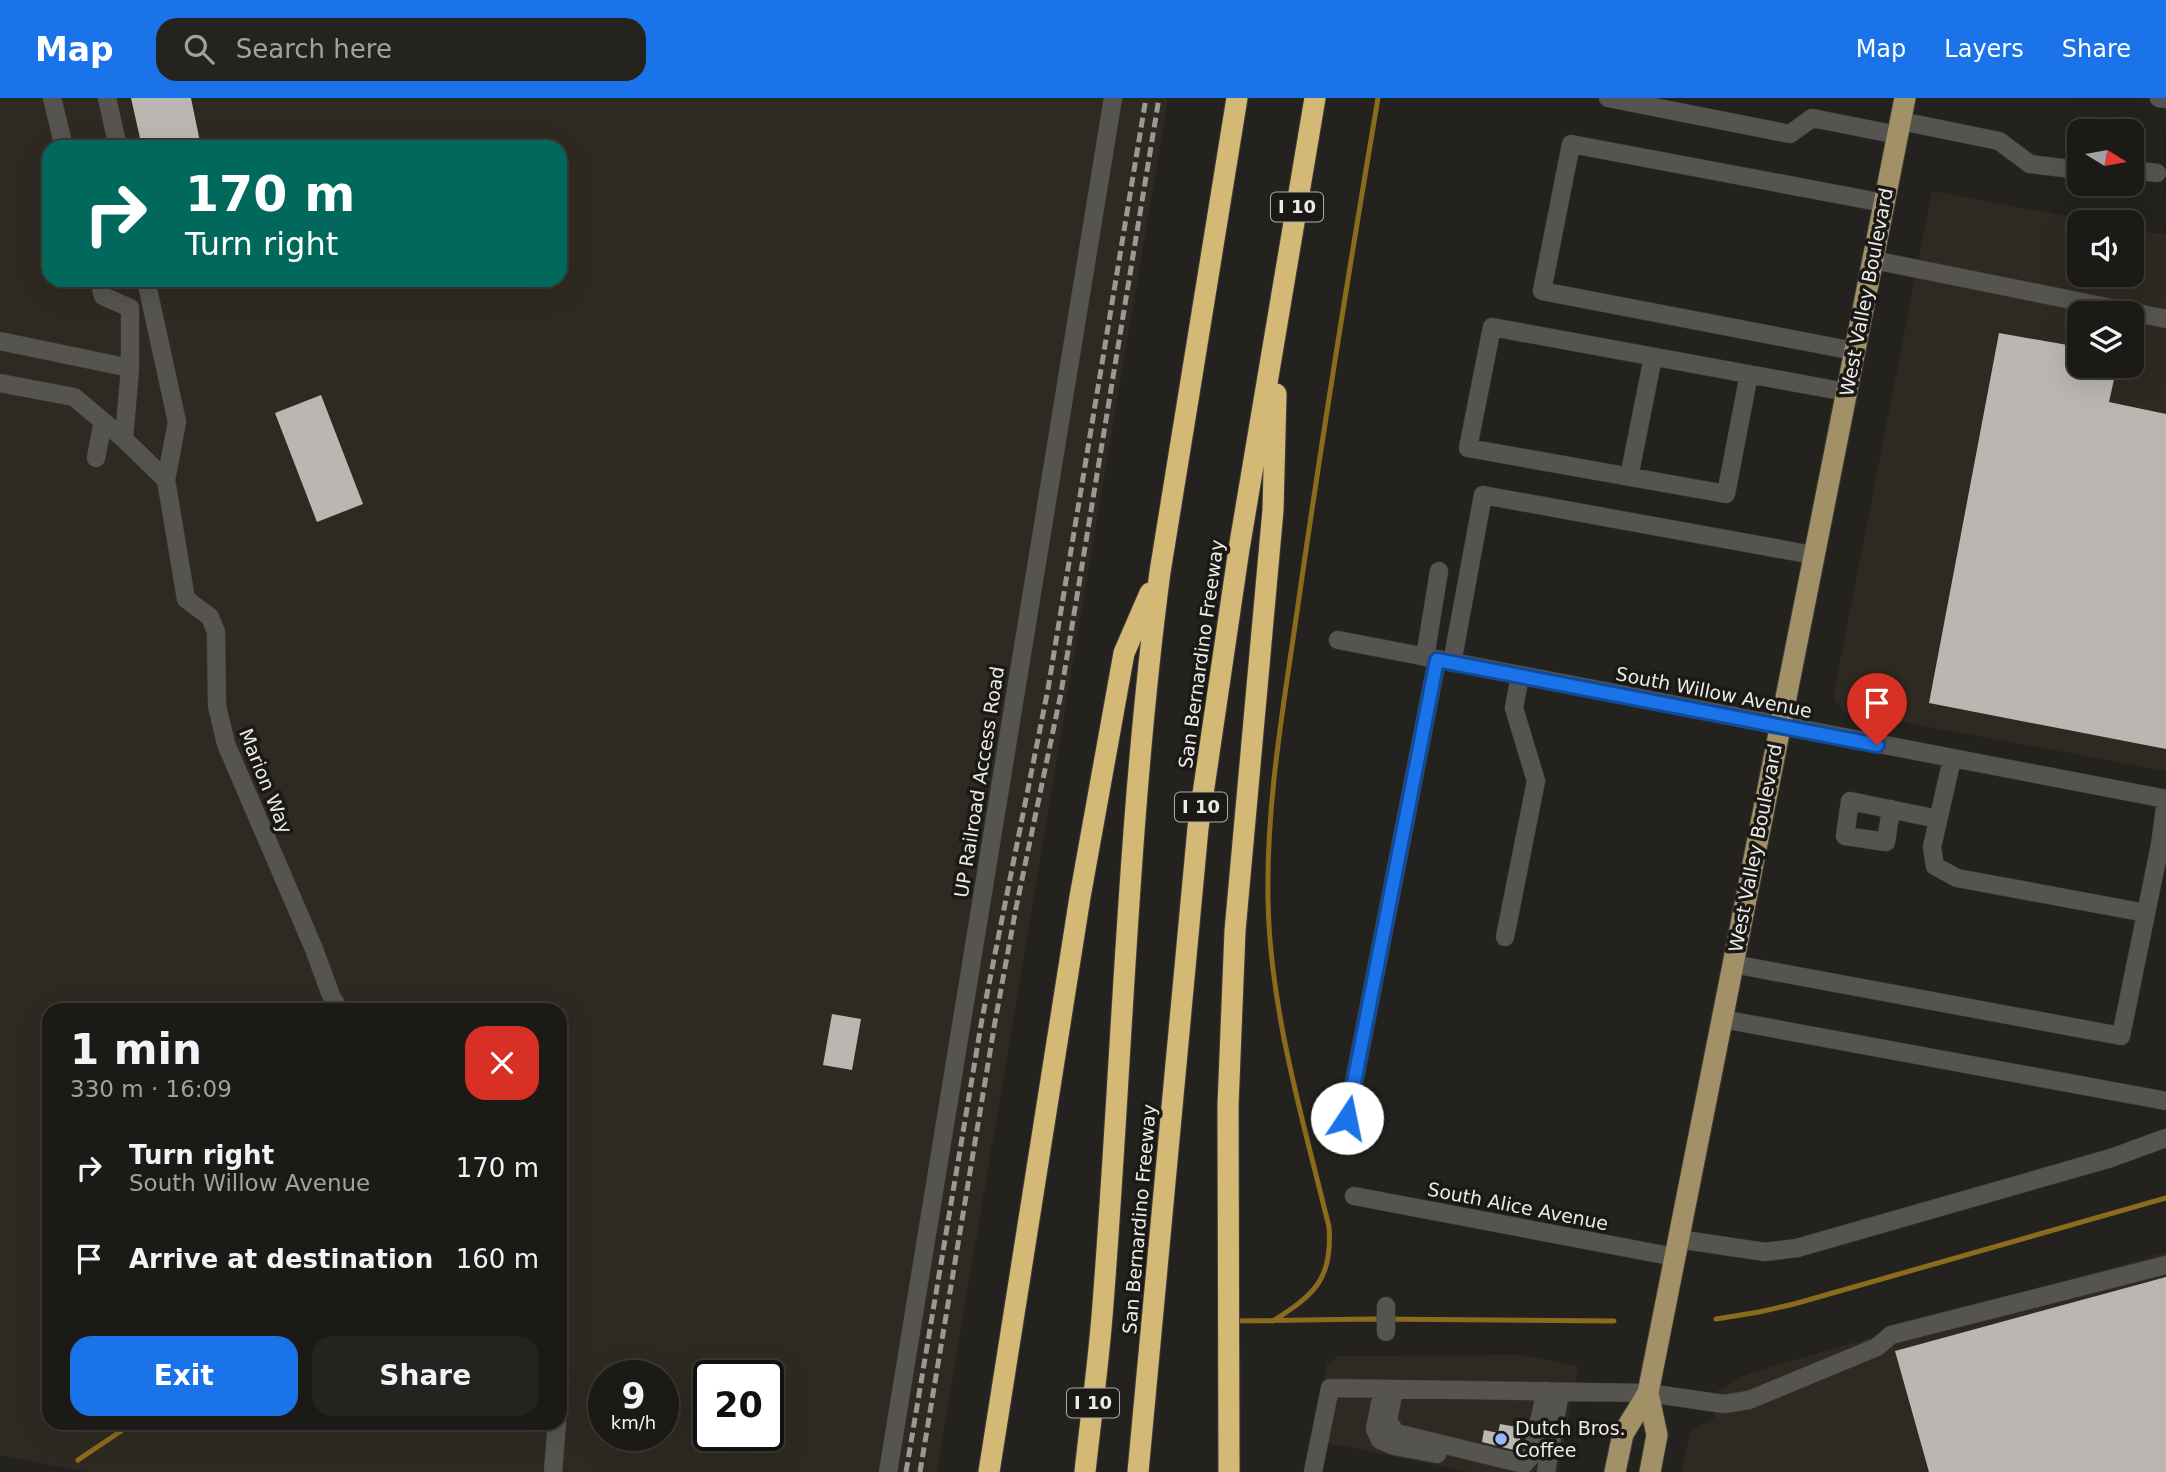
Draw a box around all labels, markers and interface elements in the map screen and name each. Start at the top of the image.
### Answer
search box [156,18,646,81]
text: Map [35,30,114,69]
icon: search [180,30,218,68]
text: Search here [236,34,392,64]
text: Map [1856,35,1906,63]
text: Layers [1944,35,2024,63]
text: Share [2062,35,2131,63]
north arrow [2067,119,2144,196]
map controls [2067,119,2144,378]
text: 170 m [185,166,355,223]
icon: right [70,168,161,259]
street label: West Valley Boulevard [1835,186,1897,398]
road number: I 10 [1271,192,1323,222]
button: sound [2067,210,2144,287]
text: Turn right [185,225,338,263]
button: layers [2067,301,2144,378]
street label: San Bernardino Freeway [1174,538,1228,770]
street label: South Willow Avenue [1614,662,1814,722]
street label: UP Railroad Access Road [950,665,1008,899]
pin [1847,673,1907,745]
icon: arrive [1858,684,1896,722]
street label: Marion Way [235,725,297,837]
street label: West Valley Boulevard [1724,742,1786,954]
road number: I 10 [1175,792,1227,822]
text: 1 min [70,1025,202,1074]
button: close [465,1026,539,1100]
text: 330 m · 16:09 [70,1076,232,1102]
position arrow [1310,1081,1384,1155]
street label: San Bernardino Freeway [1118,1103,1160,1335]
text: Turn right [129,1140,274,1170]
icon: right [70,1149,108,1187]
text: 170 m [456,1153,539,1183]
text: South Willow Avenue [129,1170,370,1196]
street label: South Alice Avenue [1426,1178,1610,1234]
icon: arrive [70,1240,108,1278]
text: Arrive at destination [129,1244,433,1274]
text: 160 m [456,1244,539,1274]
button: Exit [70,1336,298,1416]
button: Share [312,1336,539,1416]
speed limit sign: 20 [693,1360,784,1451]
text: 9 [621,1376,646,1416]
road number: I 10 [1067,1388,1119,1418]
text: km/h [611,1412,656,1433]
place label: Dutch Bros. Coffee [1515,1417,1626,1461]
marker: Dutch Bros. Coffee [1493,1431,1509,1447]

